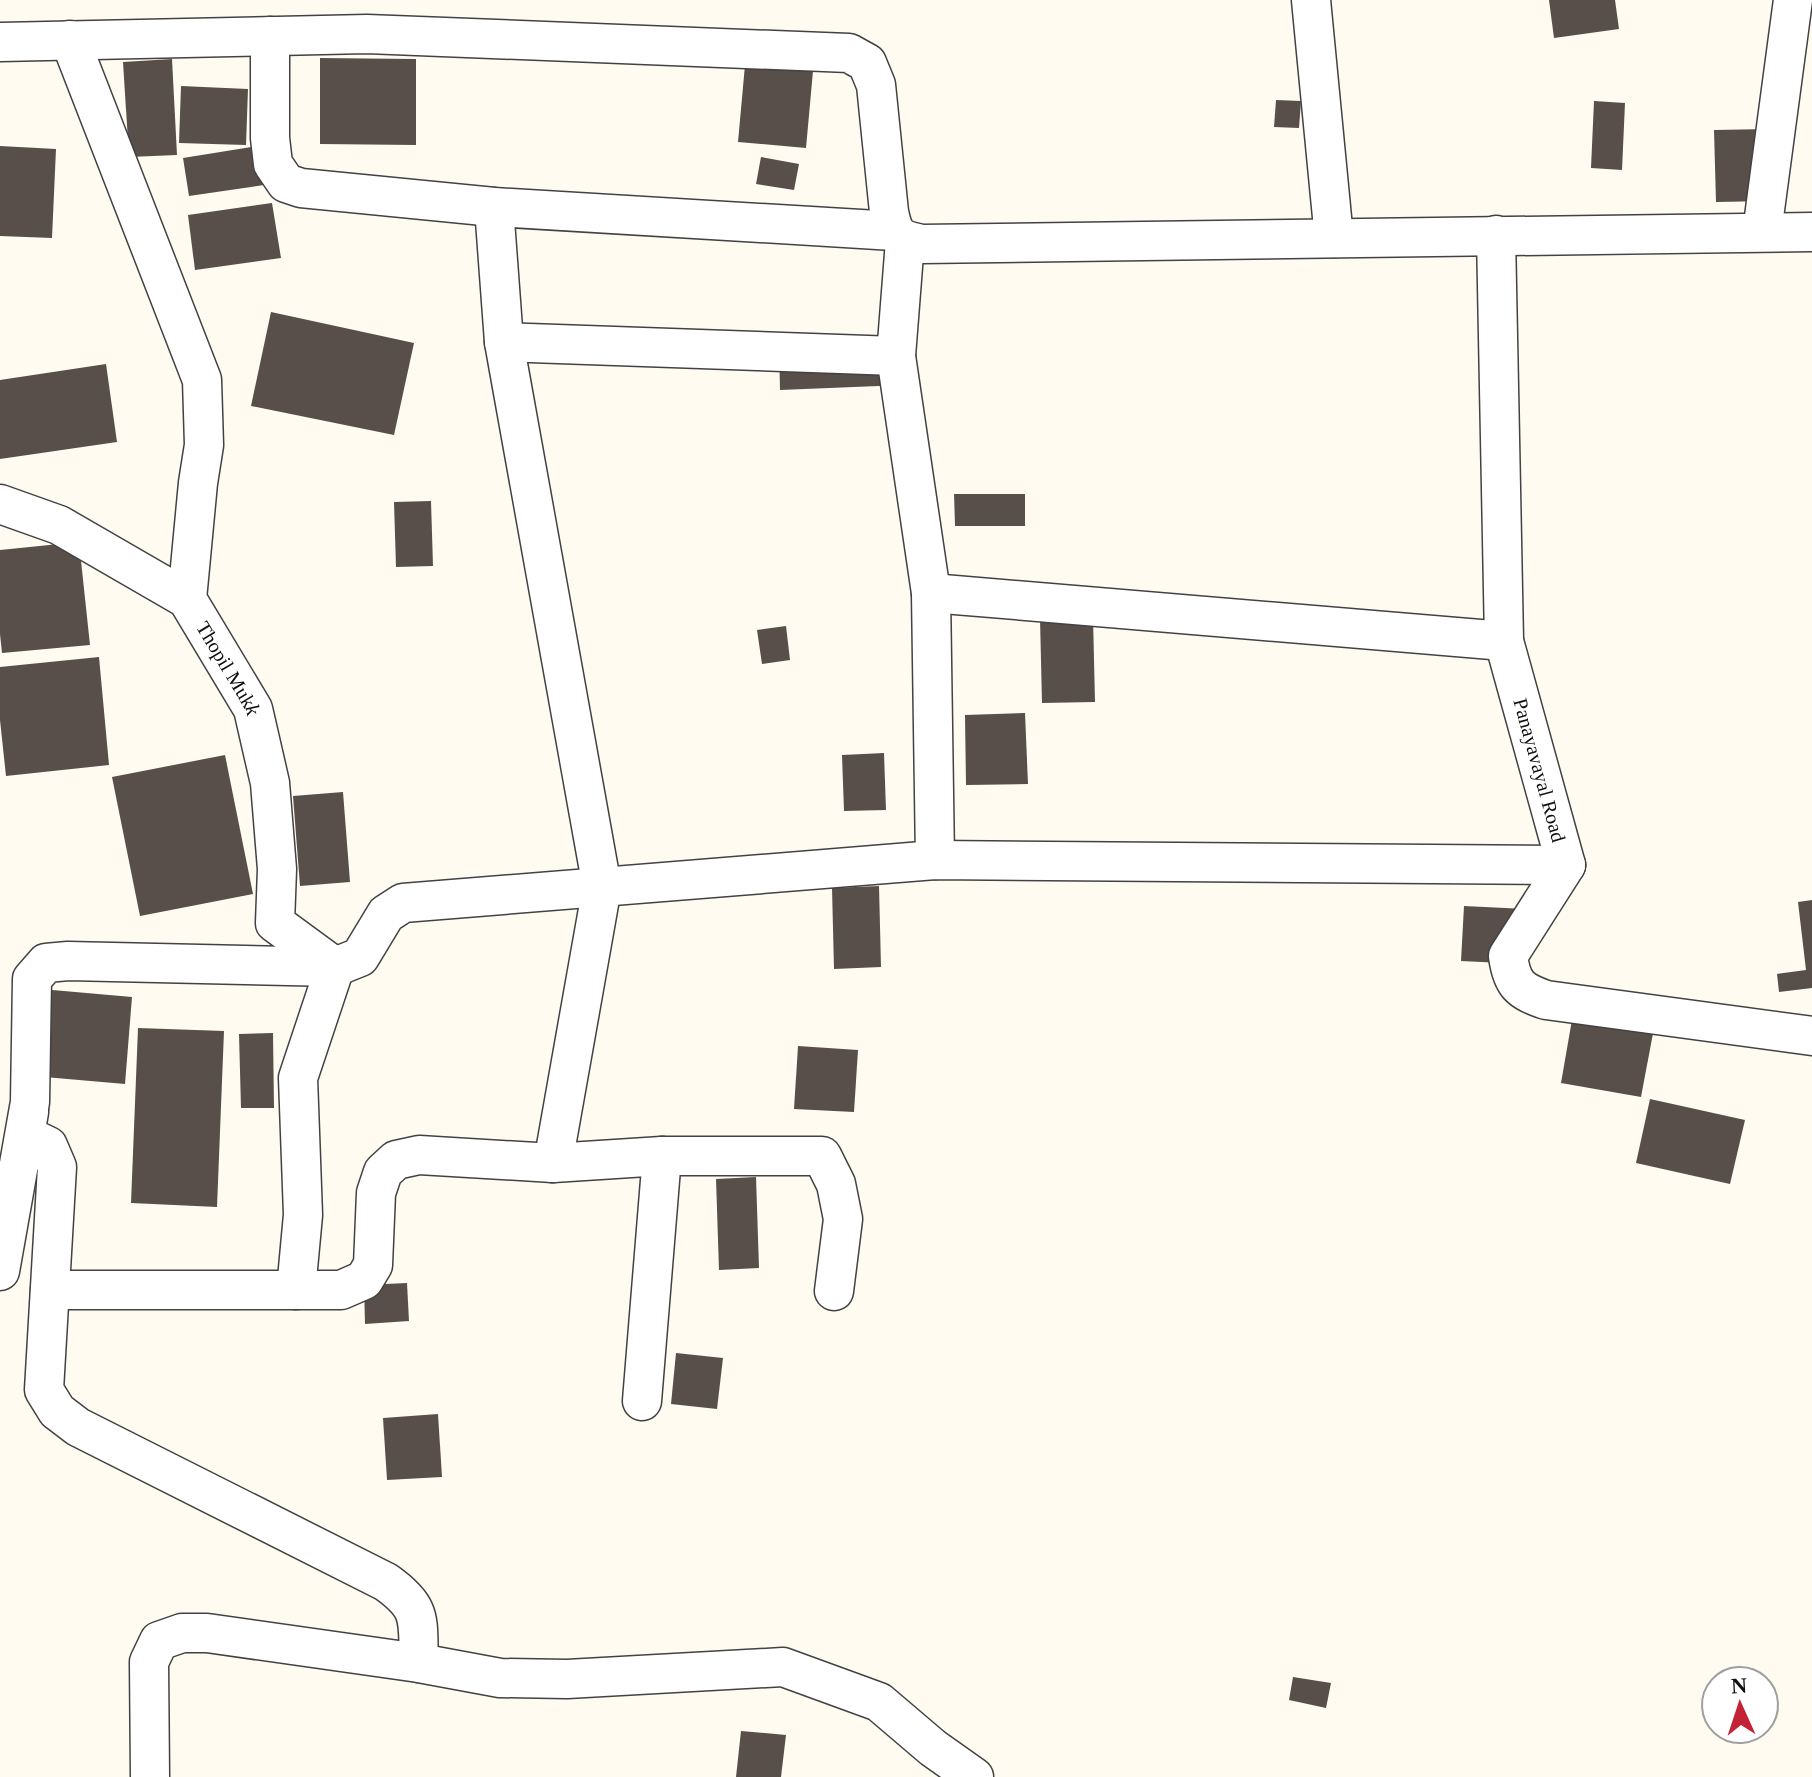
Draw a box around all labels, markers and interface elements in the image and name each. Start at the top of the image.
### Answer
street label: Thopil Mukk [192,618,265,717]
street label: Panayavayal Road [1509,696,1570,845]
north arrow [1700,1665,1780,1745]
text: N [1730,1673,1748,1698]

